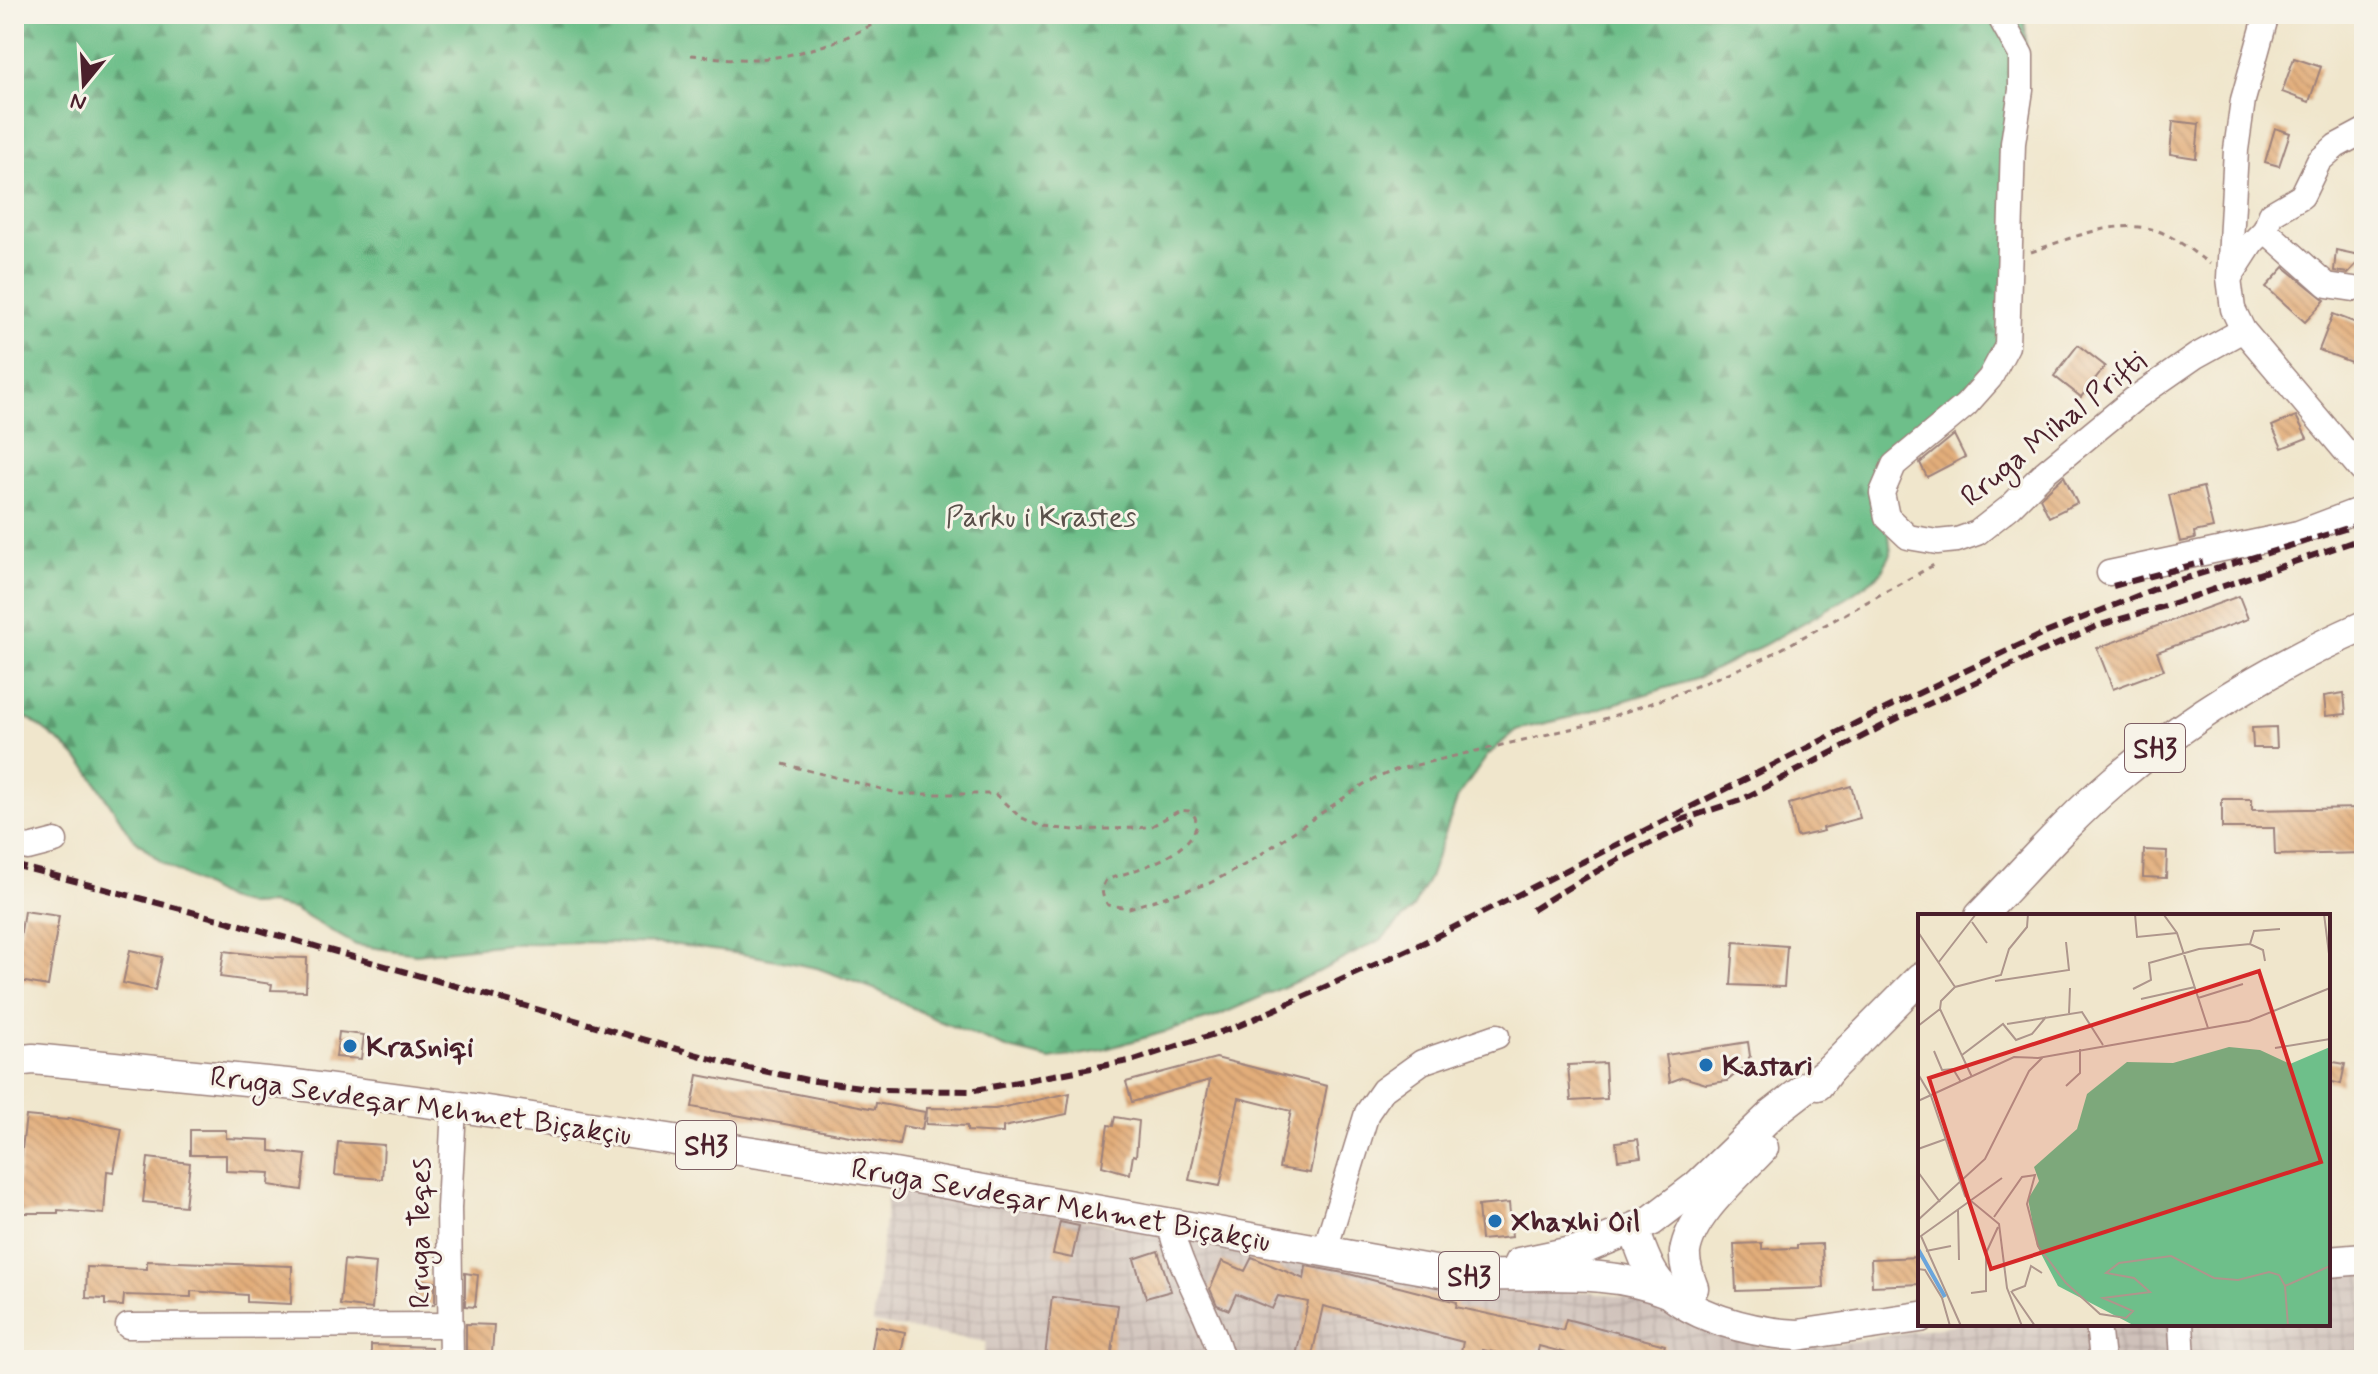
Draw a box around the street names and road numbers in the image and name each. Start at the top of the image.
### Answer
street label: Rruga Mihal Prifti [1953,342,2156,518]
road number: SH3 [2125,724,2185,772]
street label: Rruga Sevdeqar Mehmet Biçakçiu [207,1058,634,1157]
road number: SH3 [676,1121,736,1169]
street label: Rruga Sevdeqar Mehmet Biçakçiu [848,1149,1273,1264]
street label: Rruga Teqes [401,1157,442,1309]
road number: SH3 [1439,1252,1499,1300]

